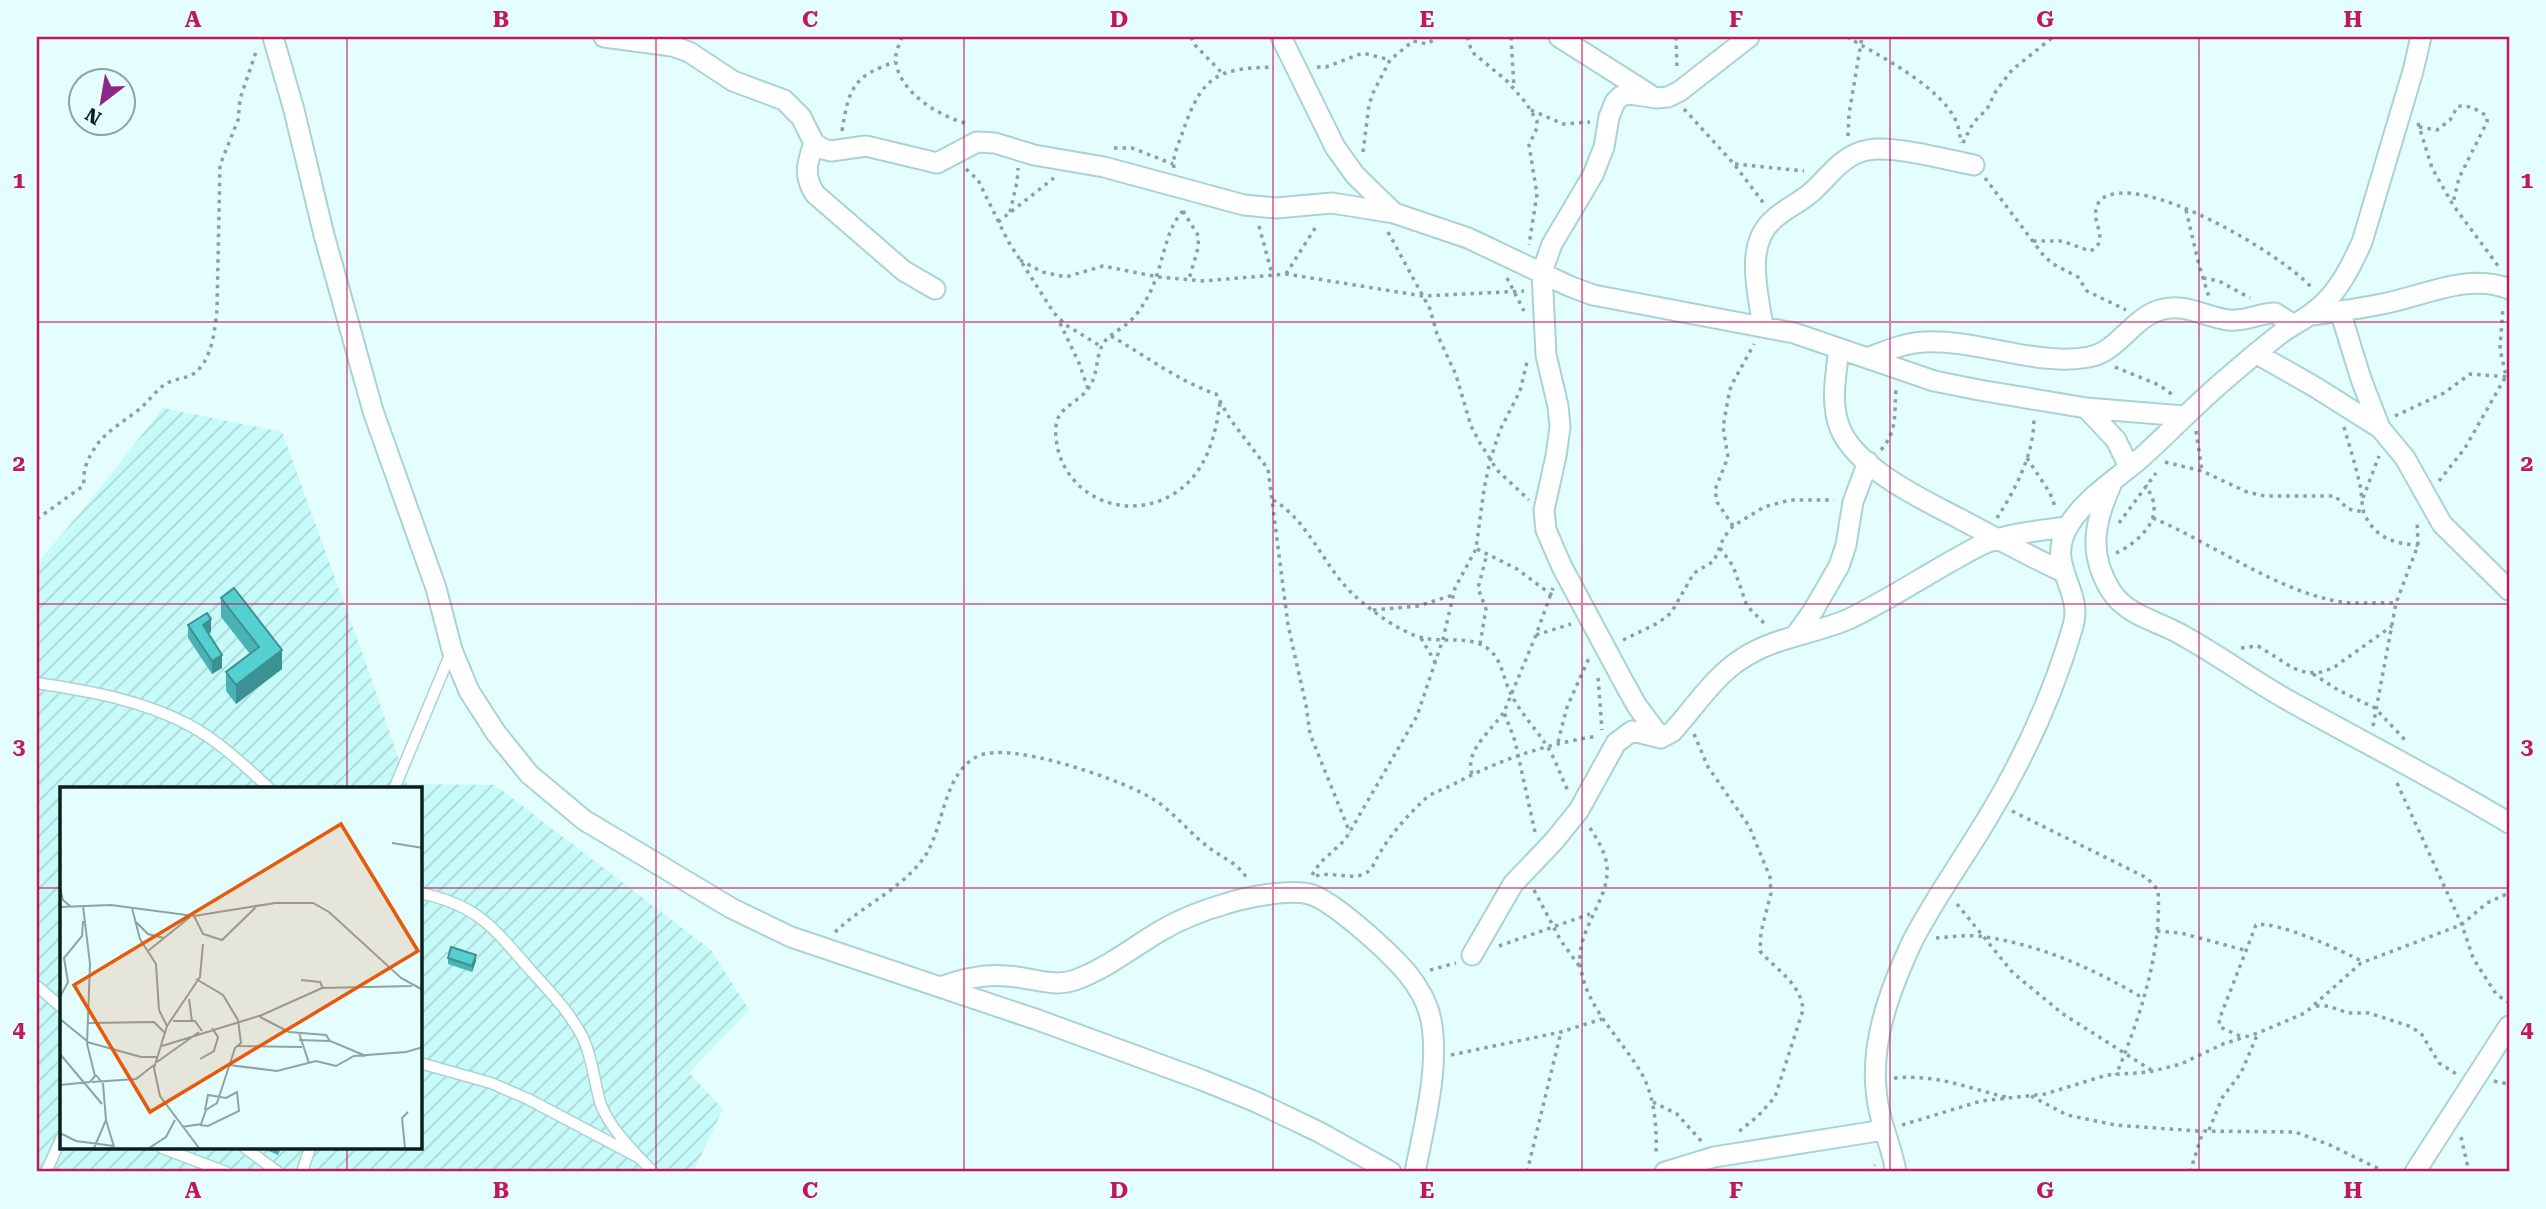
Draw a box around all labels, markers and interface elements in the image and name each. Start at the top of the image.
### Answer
text: A [185,6,202,33]
text: B [493,6,509,33]
text: C [802,6,818,33]
text: D [1110,6,1128,33]
text: E [1420,6,1434,33]
text: F [1729,6,1743,33]
text: G [2036,6,2054,33]
text: H [2344,6,2363,33]
north arrow [66,66,136,136]
text: N [81,102,106,130]
text: 1 [13,167,26,194]
text: 1 [2521,167,2534,194]
text: 2 [13,450,25,477]
text: 2 [2521,450,2533,477]
text: 3 [13,733,26,760]
text: 3 [2521,733,2534,760]
inset map [60,787,422,1150]
text: 4 [13,1016,26,1043]
text: 4 [2521,1016,2534,1043]
text: A [185,1177,202,1204]
text: B [493,1177,509,1204]
text: C [802,1177,818,1204]
text: D [1110,1177,1128,1204]
text: E [1420,1177,1434,1204]
text: F [1729,1177,1743,1204]
text: G [2036,1177,2054,1204]
text: H [2344,1177,2363,1204]

